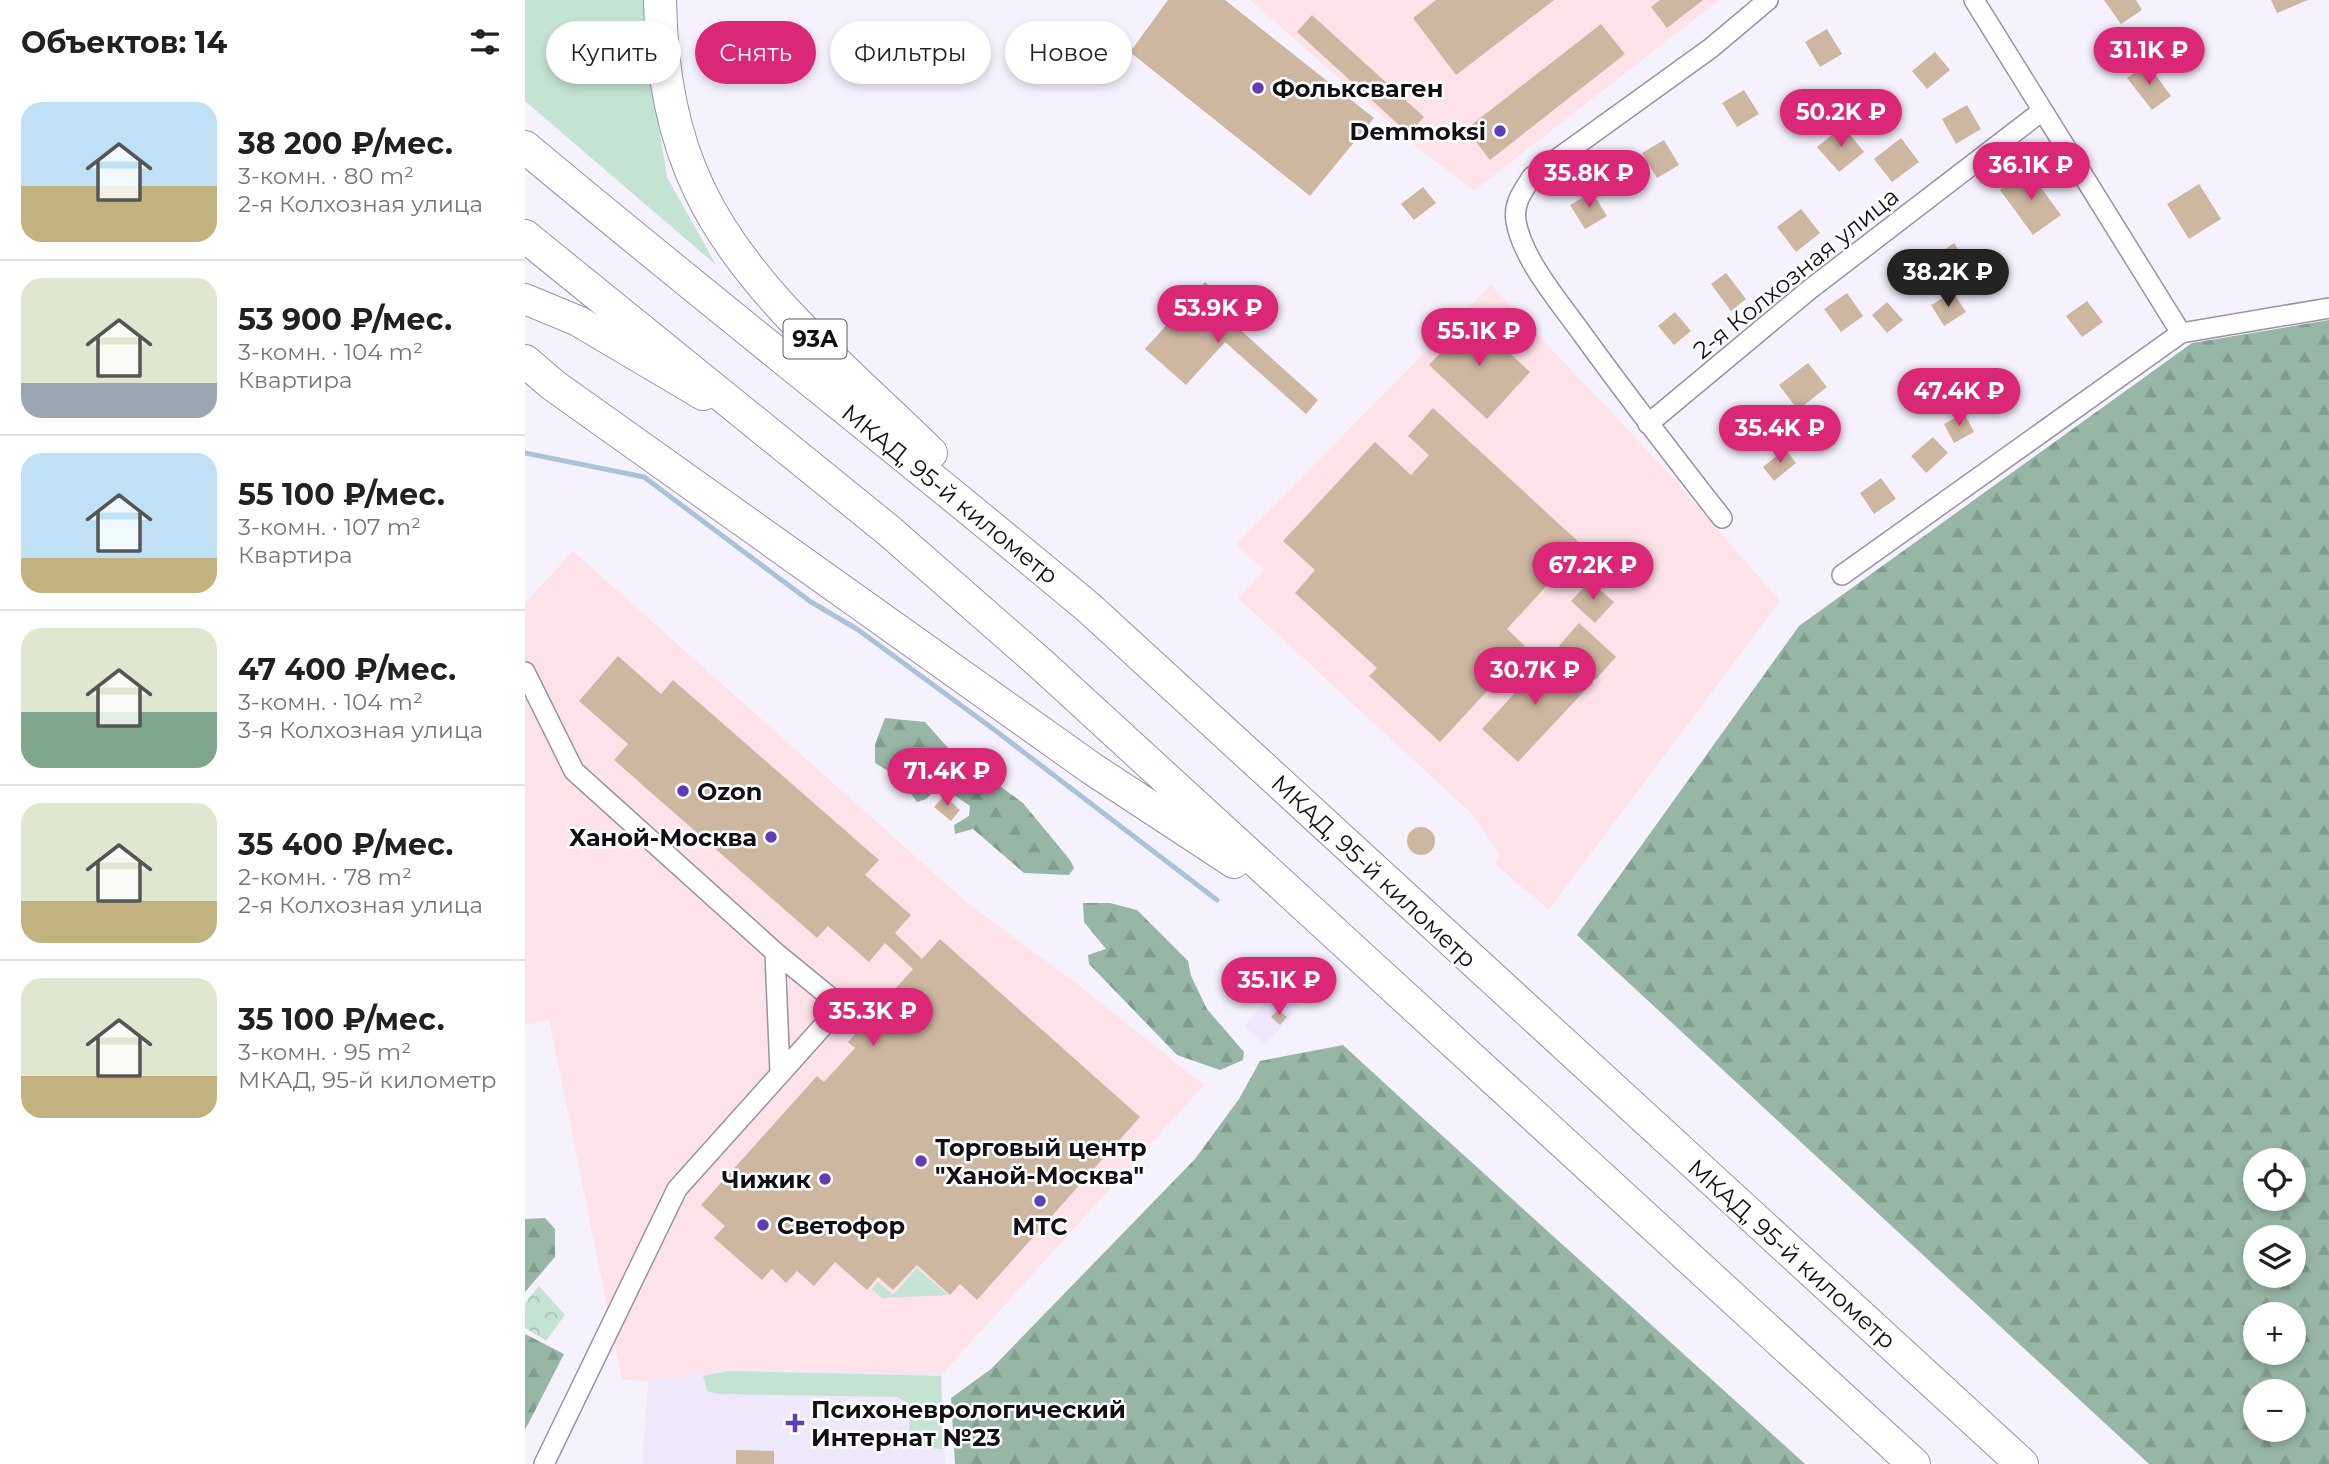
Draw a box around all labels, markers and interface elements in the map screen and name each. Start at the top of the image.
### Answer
chip: Купить [546,21,681,84]
chip: Снять [695,21,816,84]
chip: Фильтры [830,21,991,84]
chip: Новое [1005,21,1132,84]
icon: filters [466,23,504,61]
text: Объектов: 14 [21,24,227,61]
pin: 31.1K ₽ [2084,28,2214,87]
text: 31.1K ₽ [2110,36,2188,64]
place label: Фольксваген [1272,74,1443,103]
marker: Фольксваген [1250,80,1266,96]
pin: 50.2K ₽ [1776,90,1906,149]
text: 50.2K ₽ [1796,98,1886,126]
place label: Demmoksi [1350,117,1486,146]
marker: Demmoksi [1492,123,1508,139]
text: 38 200 ₽/мес. [238,125,453,162]
icon: home [77,130,161,214]
pin: 36.1K ₽ [1966,142,2096,202]
pin: 35.8K ₽ [1524,150,1654,210]
text: 36.1K ₽ [1989,151,2073,179]
text: 35.8K ₽ [1544,159,1634,187]
text: 3-комн. · 80 m² [238,162,414,190]
street label: 2-я Колхозная улица [1688,181,1904,365]
text: 2-я Колхозная улица [238,190,483,218]
pin: 38.2K ₽ [1883,250,2013,309]
text: 38.2K ₽ [1903,258,1993,286]
pin: 53.9K ₽ [1153,286,1283,345]
text: 53.9K ₽ [1173,294,1263,322]
text: 53 900 ₽/мес. [238,301,452,338]
icon: home [77,306,161,390]
pin: 55.1K ₽ [1414,308,1544,368]
text: 55.1K ₽ [1437,317,1521,345]
road number: 93A [783,320,847,358]
text: 3-комн. · 104 m² [238,338,423,366]
text: Квартира [238,366,352,394]
pin: 47.4K ₽ [1894,368,2024,428]
text: 47.4K ₽ [1913,377,2005,405]
street label: МКАД, 95-й километр [836,398,1064,590]
pin: 35.4K ₽ [1715,406,1845,465]
text: 35.4K ₽ [1735,414,1825,442]
text: 55 100 ₽/мес. [238,476,445,513]
icon: home [77,481,161,565]
text: 3-комн. · 107 m² [238,513,421,541]
text: Квартира [238,541,352,569]
pin: 67.2K ₽ [1528,542,1658,602]
text: 67.2K ₽ [1549,551,1637,579]
pin: 30.7K ₽ [1470,648,1600,707]
text: 47 400 ₽/мес. [238,651,456,688]
icon: home [77,656,161,740]
text: 30.7K ₽ [1490,656,1580,684]
text: 3-комн. · 104 m² [238,688,423,716]
text: 3-я Колхозная улица [238,716,483,744]
pin: 71.4K ₽ [882,748,1012,808]
text: 71.4K ₽ [904,757,990,785]
street label: МКАД, 95-й километр [1265,768,1483,974]
place label: Ozon [697,777,762,806]
marker: Ozon [675,783,691,799]
place label: Ханой-Москва [569,823,757,852]
text: 35 400 ₽/мес. [238,826,453,863]
marker: Ханой-Москва [763,829,779,845]
icon: home [77,831,161,915]
text: 2-комн. · 78 m² [238,863,412,891]
text: 2-я Колхозная улица [238,891,483,919]
pin: 35.1K ₽ [1214,958,1344,1017]
text: 35.1K ₽ [1237,966,1321,994]
pin: 35.3K ₽ [808,988,938,1048]
text: 35.3K ₽ [829,997,917,1025]
text: 35 100 ₽/мес. [238,1001,445,1038]
icon: home [77,1006,161,1090]
text: 3-комн. · 95 m² [238,1038,411,1066]
text: МКАД, 95-й километр [238,1066,496,1094]
place label: Торговый центр "Ханой-Москва" [935,1133,1147,1190]
map controls [2243,1148,2306,1442]
button: locate [2243,1148,2306,1211]
marker: Торговый центр "Ханой-Москва" [913,1153,929,1169]
street label: МКАД, 95-й километр [1682,1153,1902,1355]
place label: Чижик [722,1165,812,1194]
marker: Чижик [817,1171,833,1187]
marker: МТС [1032,1193,1048,1209]
place label: Светофор [777,1211,905,1240]
place label: МТС [1012,1212,1068,1241]
marker: Светофор [755,1217,771,1233]
button: layers [2243,1225,2306,1288]
button: + [2243,1302,2306,1365]
button: − [2243,1379,2306,1442]
place label: Психоневрологический Интернат №23 [811,1395,1126,1452]
marker: Психоневрологический Интернат №23 [785,1413,805,1433]

